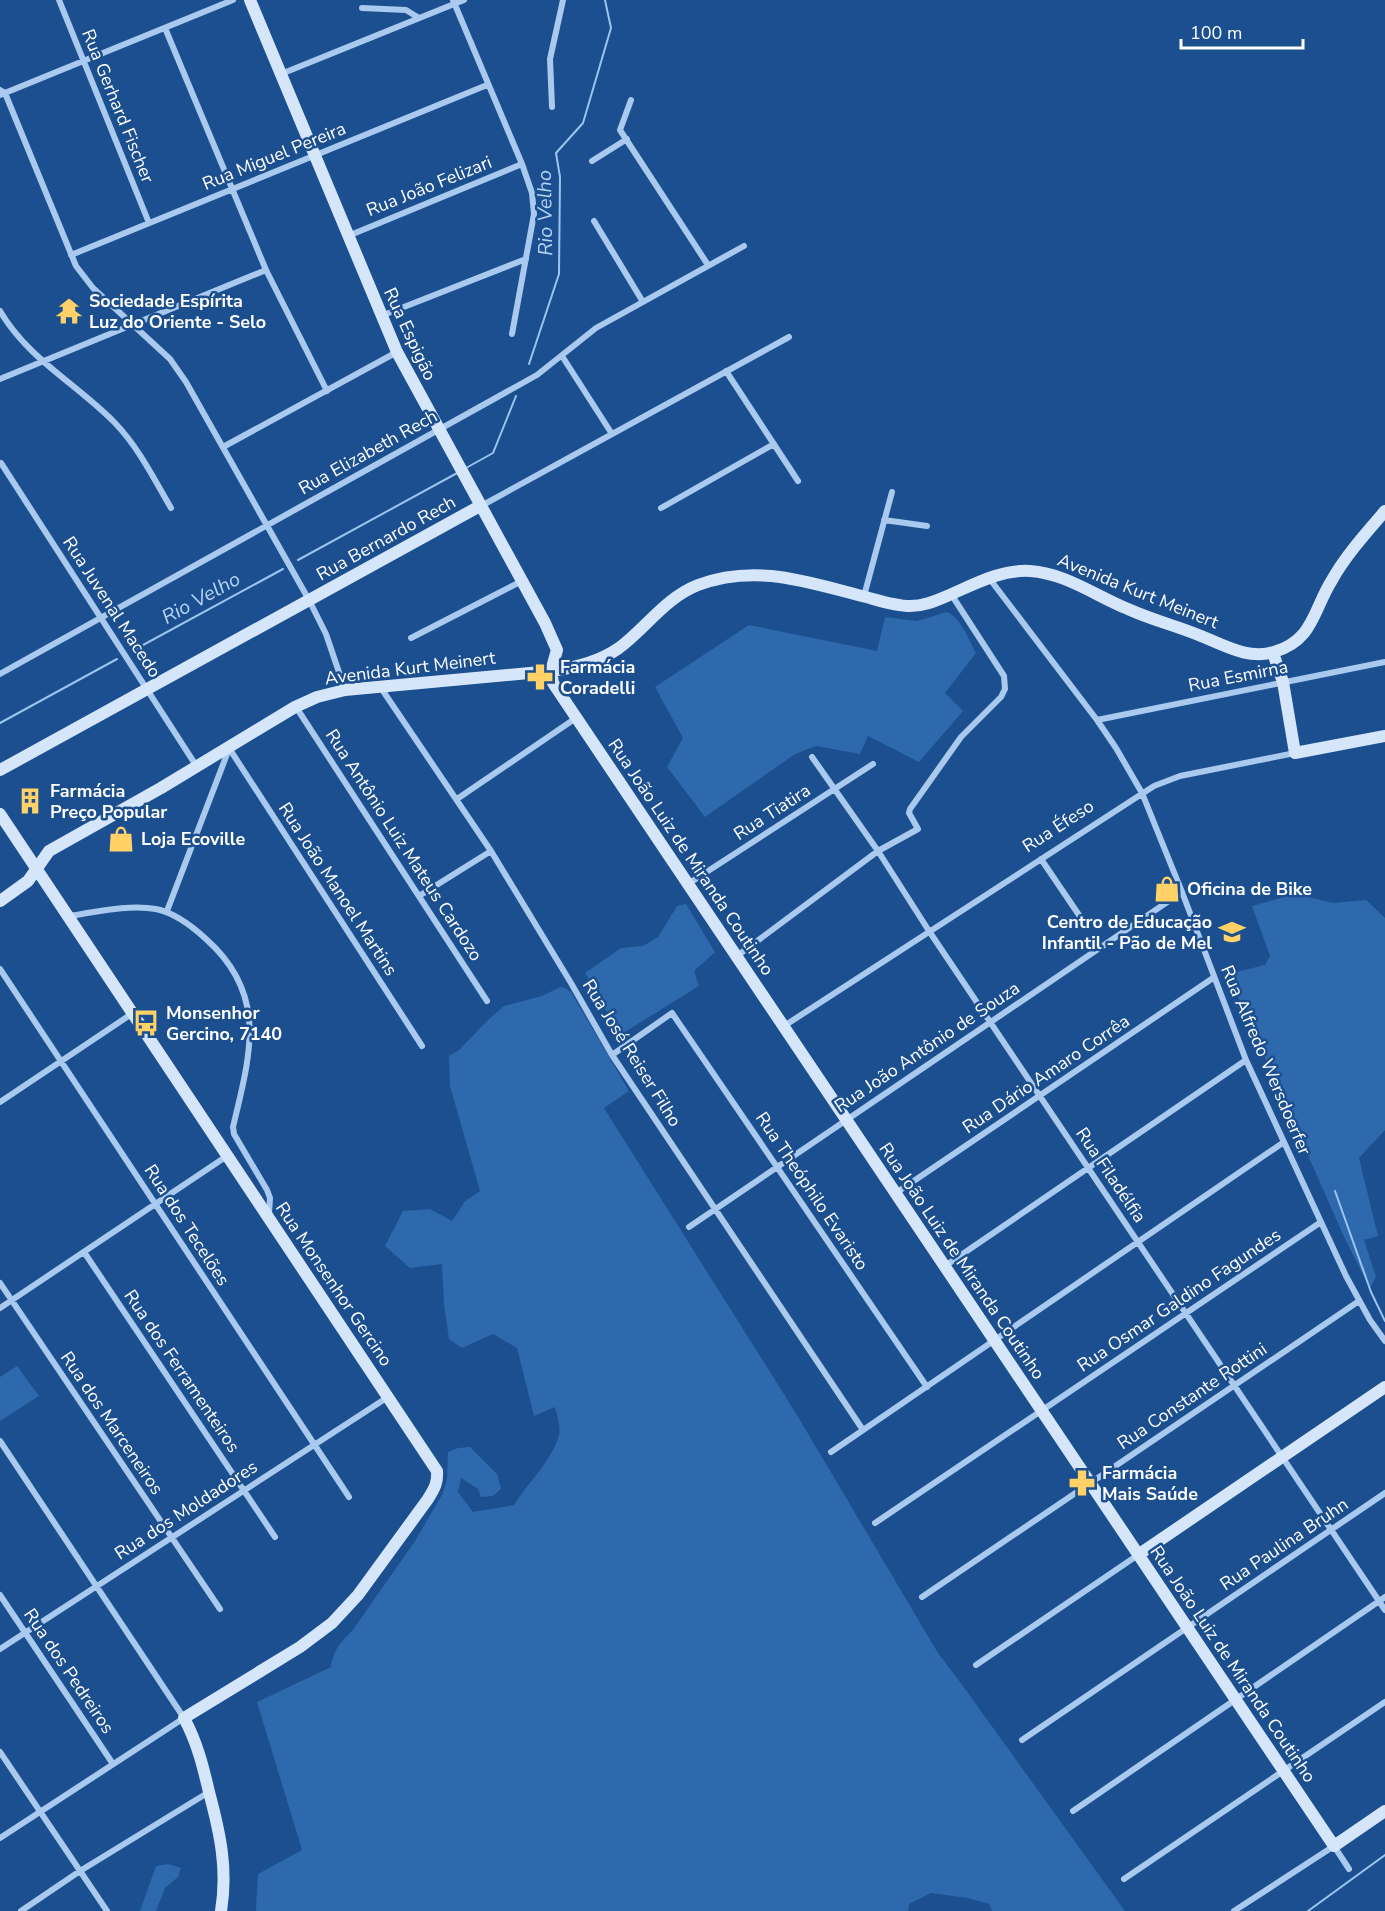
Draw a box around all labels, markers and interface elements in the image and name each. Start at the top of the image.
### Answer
scale bar [1181,12,1302,50]
text: 100 m [1190,21,1242,45]
street label: Rua Gerhard Fischer [76,26,160,187]
street label: Rua Miguel Pereira [199,116,349,196]
street label: Rua João Felizari [363,150,495,222]
water label: Rio Velho [531,170,559,256]
street label: Rua Espigão [378,284,442,384]
place label: Sociedade Espírita Luz do Oriente - Selo [89,289,266,334]
temple icon: Sociedade Espírita Luz do Oriente - Selo [54,296,84,326]
street label: Rua Elizabeth Rech [294,404,442,500]
street label: Rua Bernardo Rech [312,490,460,586]
street label: Rua Juvenal Macedo [57,532,167,682]
street label: Avenida Kurt Meinert [1054,548,1223,635]
water label: Rio Velho [157,565,245,631]
street label: Avenida Kurt Meinert [323,646,497,690]
place label: Farmácia Coradelli [560,655,635,700]
street label: Rua Esmirna [1186,655,1290,697]
pharmacy icon: Farmácia Coradelli [525,662,555,692]
street label: Rua Antônio Luiz Mateus Cardozo [320,724,488,966]
street label: Rua João Luiz de Miranda Coutinho [603,734,779,980]
street label: Rua Tiatira [729,778,815,846]
place label: Farmácia Preço Popular [50,779,167,824]
building icon: Farmácia Preço Popular [15,786,45,816]
street label: Rua Éfeso [1018,794,1098,858]
street label: Rua João Manoel Martins [273,798,403,980]
shop icon: Loja Ecoville [106,824,136,854]
place label: Loja Ecoville [141,827,245,851]
shop icon: Oficina de Bike [1152,874,1182,904]
place label: Oficina de Bike [1187,877,1312,901]
place label: Centro de Educação Infantil - Pão de Mel [1042,910,1212,955]
school or university icon: Centro de Educação Infantil - Pão de Mel [1217,917,1247,947]
street label: Rua Alfredo Wersdoerfer [1215,962,1317,1159]
street label: Rua José Reiser Filho [577,975,687,1131]
street label: Rua João Antônio de Souza [830,976,1024,1118]
place label: Monsenhor Gercino, 7140 [166,1001,282,1046]
bus stop icon: Monsenhor Gercino, 7140 [131,1008,161,1038]
street label: Rua Dário Amaro Corrêa [958,1009,1134,1139]
street label: Rua Theóphilo Evaristo [750,1107,874,1275]
street label: Rua Filadélfia [1070,1123,1152,1227]
street label: Rua João Luiz de Miranda Coutinho [874,1138,1050,1384]
street label: Rua dos Tecelões [139,1160,235,1290]
street label: Rua Monsenhor Gercino [270,1197,398,1371]
street label: Rua Osmar Galdino Fagundes [1072,1223,1286,1377]
street label: Rua dos Ferramenteiros [118,1285,246,1457]
street label: Rua Constante Rottini [1112,1337,1272,1455]
street label: Rua dos Marceneiros [55,1347,169,1499]
street label: Rua dos Moldadores [110,1455,262,1565]
place label: Farmácia Mais Saúde [1102,1461,1198,1506]
pharmacy icon: Farmácia Mais Saúde [1067,1468,1097,1498]
street label: Rua Paulina Bruhn [1215,1492,1353,1596]
street label: Rua João Luiz de Miranda Coutinho [1145,1541,1321,1787]
street label: Rua dos Pedreiros [18,1604,120,1738]

